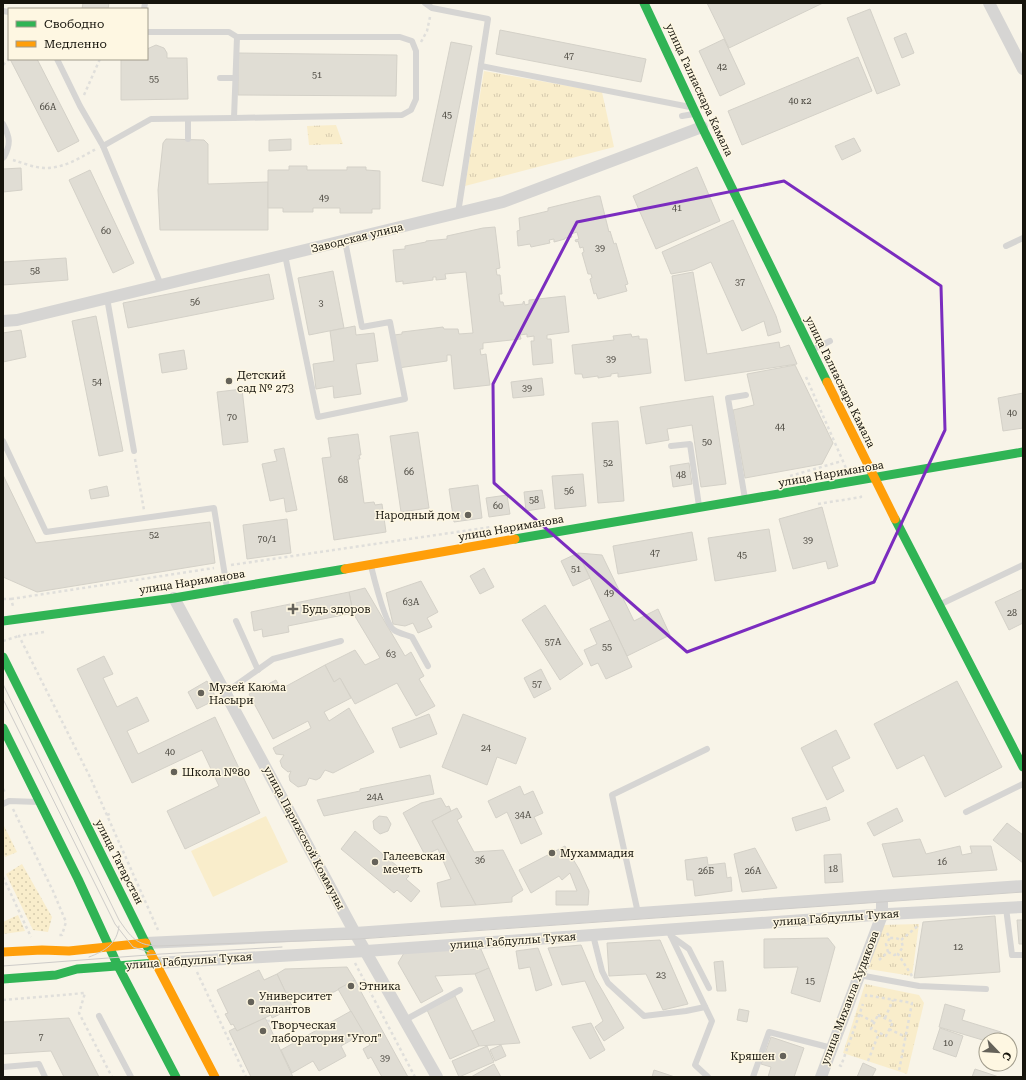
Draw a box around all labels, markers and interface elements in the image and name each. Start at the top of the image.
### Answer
legend [8,8,148,60]
text: Свободно [44,17,104,31]
street label: улица Галиаскара Камала [662,22,736,158]
text: Медленно [44,37,107,51]
house number: 47 [564,51,574,61]
house number: 42 [717,62,727,72]
house number: 51 [312,70,322,80]
house number: 55 [149,74,159,84]
house number: 40 к2 [788,96,812,106]
house number: 66А [40,102,57,112]
house number: 45 [442,110,452,120]
house number: 49 [319,193,329,203]
house number: 41 [672,203,682,213]
street label: Заводская улица [310,220,404,256]
house number: 60 [101,226,111,236]
house number: 39 [595,243,605,253]
house number: 58 [30,266,40,276]
house number: 37 [735,277,745,287]
house number: 56 [190,297,200,307]
house number: 3 [318,298,324,308]
street label: улица Галиаскара Камала [802,314,878,450]
house number: 39 [606,354,616,364]
place label: Детский сад № 273 [237,369,294,395]
marker: Детский сад № 273 [224,376,234,386]
house number: 54 [92,377,102,387]
house number: 39 [522,383,532,393]
house number: 40 [1007,408,1017,418]
house number: 70 [227,412,237,422]
house number: 44 [775,422,785,432]
house number: 50 [702,437,712,447]
house number: 52 [603,458,613,468]
street label: улица Нариманова [777,458,885,490]
house number: 66 [404,467,414,477]
house number: 48 [676,470,686,480]
house number: 68 [338,475,348,485]
house number: 56 [564,486,574,496]
house number: 58 [529,495,539,505]
house number: 60 [493,501,503,511]
place label: Народный дом [375,509,460,522]
marker: Народный дом [463,510,473,520]
street label: улица Нариманова [457,512,565,544]
house number: 52 [149,530,159,540]
house number: 70/1 [258,534,276,544]
house number: 39 [803,535,813,545]
house number: 47 [650,548,660,558]
house number: 45 [737,550,747,560]
house number: 51 [571,564,581,574]
street label: улица Нариманова [138,567,246,597]
house number: 49 [604,588,614,598]
house number: 63А [403,597,420,607]
marker: Будь здоров [287,603,299,615]
place label: Будь здоров [302,603,371,616]
house number: 28 [1007,608,1017,618]
house number: 57А [545,637,562,647]
house number: 55 [602,642,612,652]
house number: 63 [386,649,396,659]
house number: 57 [532,679,542,689]
place label: Музей Каюма Насыри [209,681,286,707]
marker: Музей Каюма Насыри [196,688,206,698]
house number: 24 [481,743,491,753]
house number: 40 [165,747,175,757]
street label: улица Парижской Коммуны [261,764,347,912]
place label: Школа №80 [182,766,250,779]
marker: Школа №80 [169,767,179,777]
house number: 24А [367,792,384,802]
house number: 34А [515,810,532,820]
street label: улица Татарстан [92,817,146,907]
place label: Мухаммадия [560,847,634,860]
marker: Мухаммадия [547,848,557,858]
place label: Галеевская мечеть [383,850,445,876]
house number: 36 [475,855,485,865]
marker: Галеевская мечеть [370,857,380,867]
house number: 16 [937,857,947,867]
house number: 18 [828,864,838,874]
house number: 26Б [698,866,714,876]
house number: 26А [745,866,762,876]
street label: улица Габдуллы Тукая [773,907,899,929]
street label: улица Михаила Худякова [818,929,882,1067]
street label: улица Габдуллы Тукая [450,930,576,952]
house number: 12 [953,942,963,952]
street label: улица Габдуллы Тукая [126,950,252,972]
house number: 23 [656,970,666,980]
house number: 15 [805,976,815,986]
place label: Этника [359,980,401,993]
marker: Этника [346,981,356,991]
place label: Университет талантов [259,990,332,1016]
marker: Университет талантов [246,997,256,1007]
place label: Творческая лаборатория "Угол" [271,1019,382,1045]
marker: Творческая лаборатория "Угол" [258,1026,268,1036]
house number: 7 [38,1032,44,1042]
north arrow [978,1032,1018,1072]
house number: 10 [943,1038,953,1048]
place label: Кряшен [730,1050,775,1063]
text: С [999,1050,1014,1063]
marker: Кряшен [778,1051,788,1061]
house number: 39 [380,1053,390,1063]

